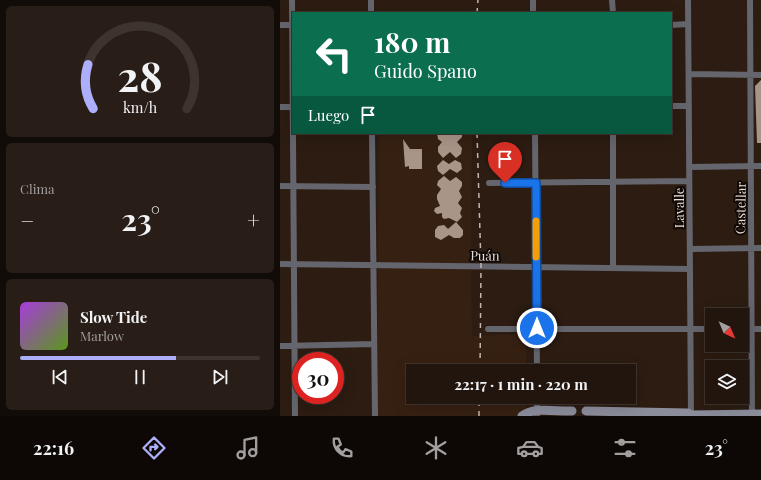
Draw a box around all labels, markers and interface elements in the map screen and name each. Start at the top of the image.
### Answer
text: 180 m [374,23,450,60]
icon: left [308,28,360,80]
text: 28 [117,47,163,102]
text: Guido Spano [374,59,477,83]
text: km/h [123,98,158,117]
icon: arrive [357,104,379,126]
text: Luego [308,105,349,125]
pin [488,142,522,183]
icon: arrive [494,148,516,170]
text: Clima [20,180,55,197]
street label: Castellar [731,182,749,234]
street label: Lavalle [670,187,687,228]
text: 23° [121,199,160,239]
text: − [20,205,34,235]
text: + [247,205,260,235]
street label: Puán [470,246,500,264]
text: Slow Tide [80,307,147,327]
position arrow [516,307,558,349]
north arrow [705,308,749,352]
map controls [705,308,749,404]
text: Marlow [80,327,124,344]
speed limit sign: 30 [292,352,344,404]
button: layers [705,360,749,404]
icon: previous [49,366,71,388]
icon: pause [129,366,151,388]
icon: next [209,366,231,388]
text: 22:17 · 1 min · 220 m [454,374,588,394]
icon: directions [140,434,168,462]
icon: music [234,434,262,462]
icon: phone [328,434,356,462]
icon: climate [422,434,450,462]
icon: car [516,434,544,462]
icon: filters [611,434,639,462]
text: 22:16 [33,436,74,460]
text: 23° [705,436,728,460]

